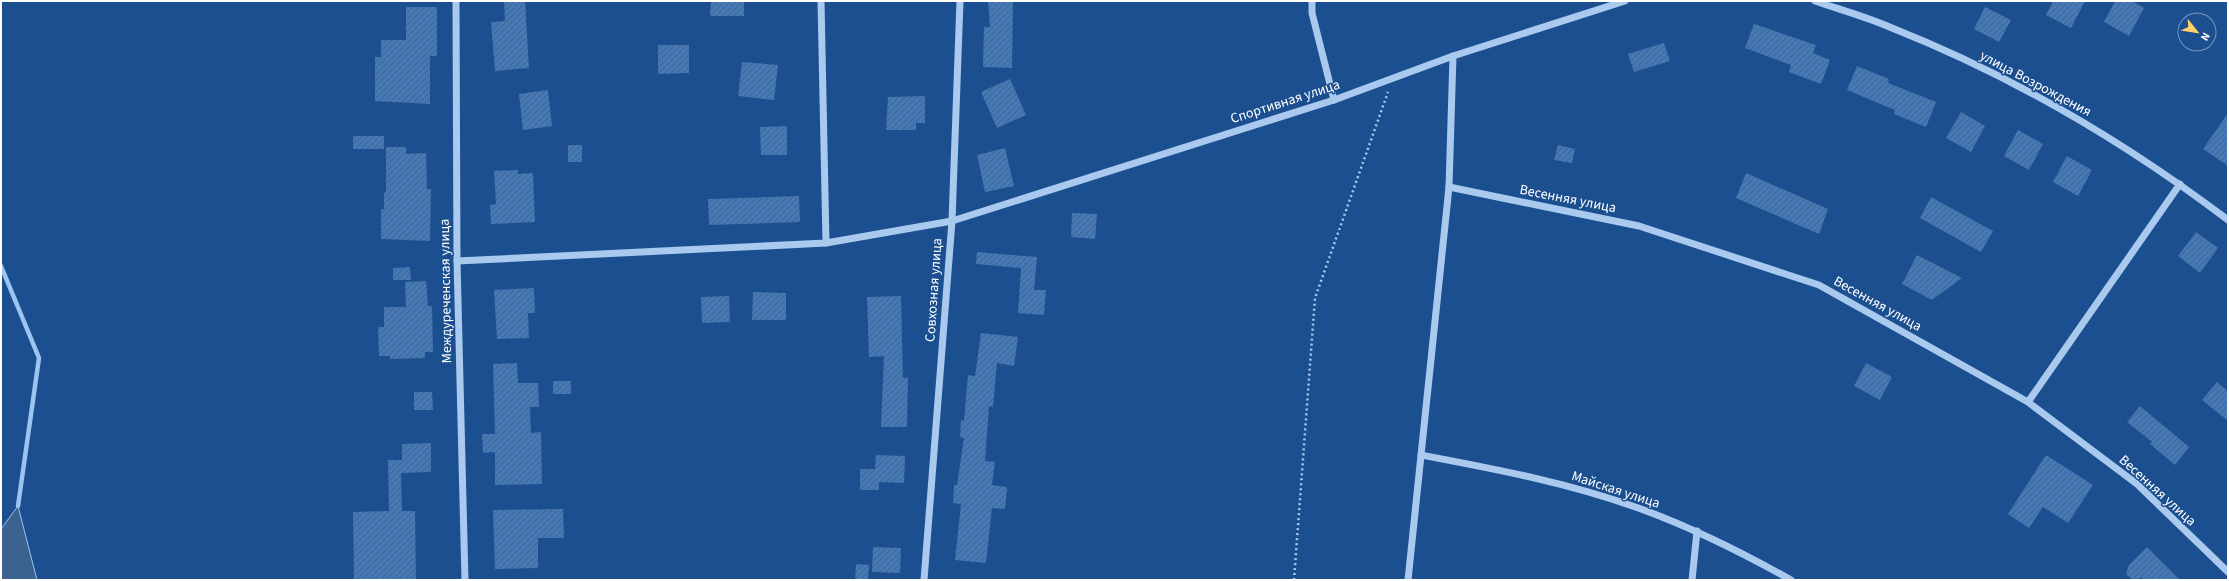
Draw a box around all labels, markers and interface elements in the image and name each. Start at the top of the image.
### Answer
north arrow [2177,12,2217,52]
text: N [2197,30,2214,44]
street label: улица Возрождения [1976,46,2095,122]
street label: Спортивная улица [1228,75,1343,129]
street label: Весенняя улица [1518,180,1618,218]
street label: Междуреченская улица [435,219,457,363]
street label: Совхозная улица [920,237,948,343]
street label: Весенняя улица [1830,271,1925,336]
street label: Весенняя улица [2114,451,2200,531]
street label: Майская улица [1569,466,1663,514]

